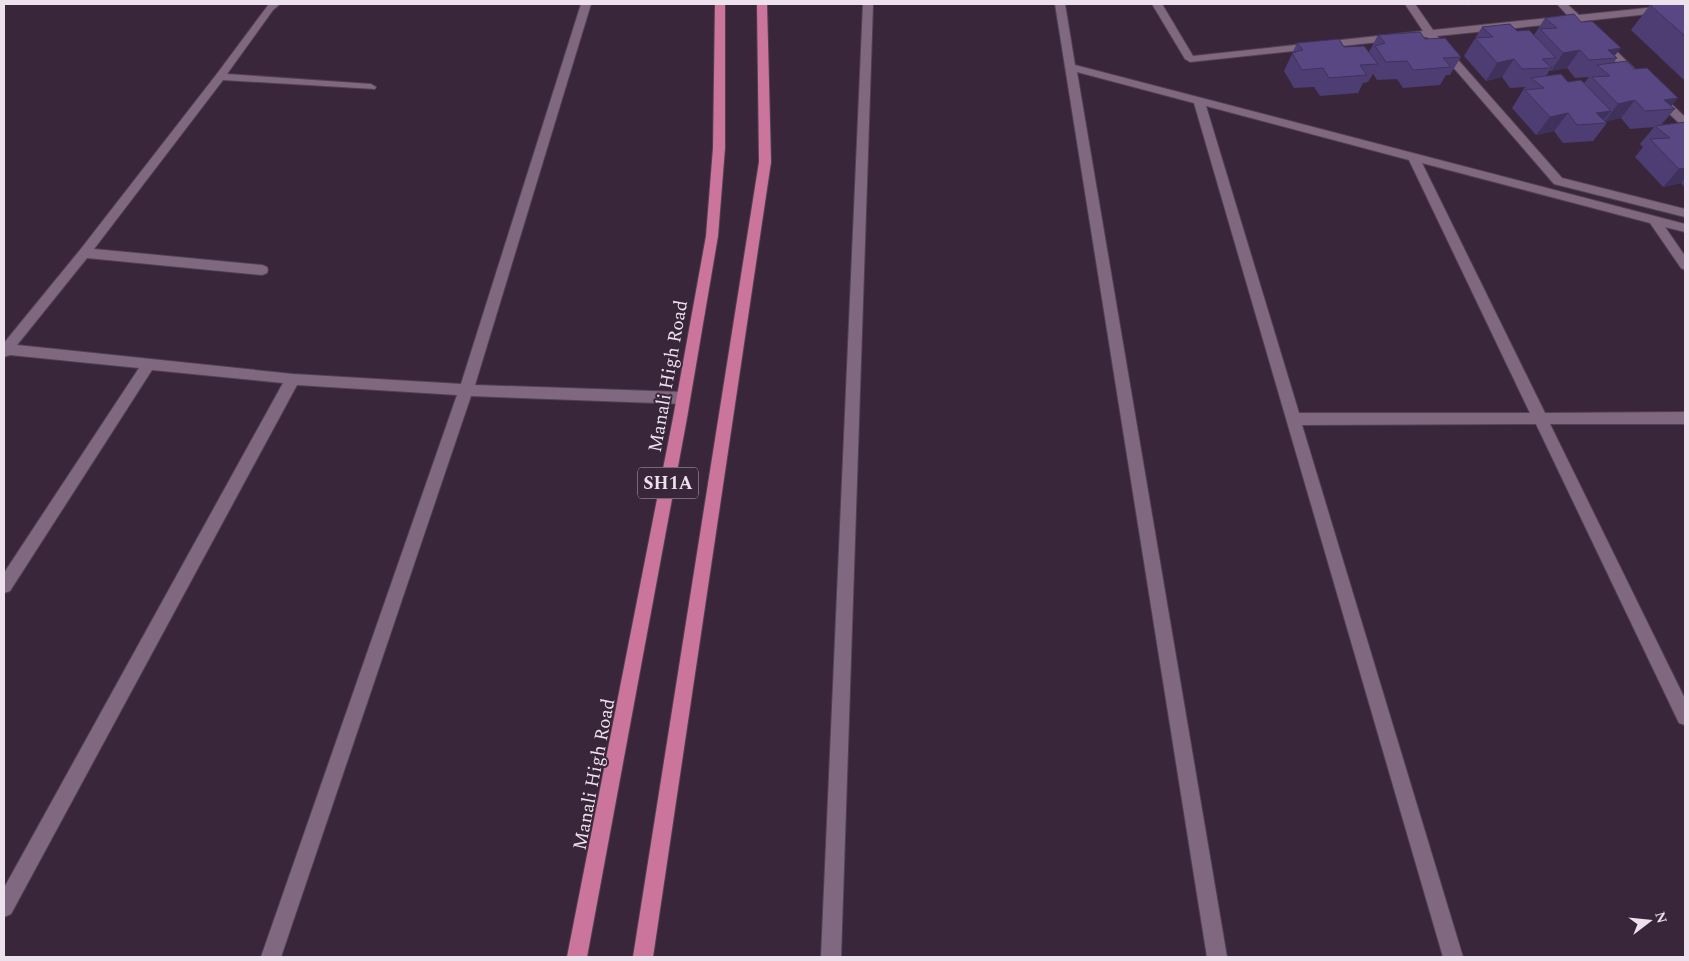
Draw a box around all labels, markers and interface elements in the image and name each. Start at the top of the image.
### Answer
street label: Manali High Road [641,298,696,455]
road number: SH1A [638,468,698,498]
street label: Manali High Road [566,696,623,853]
north arrow [1624,896,1674,946]
text: N [1649,909,1673,926]

